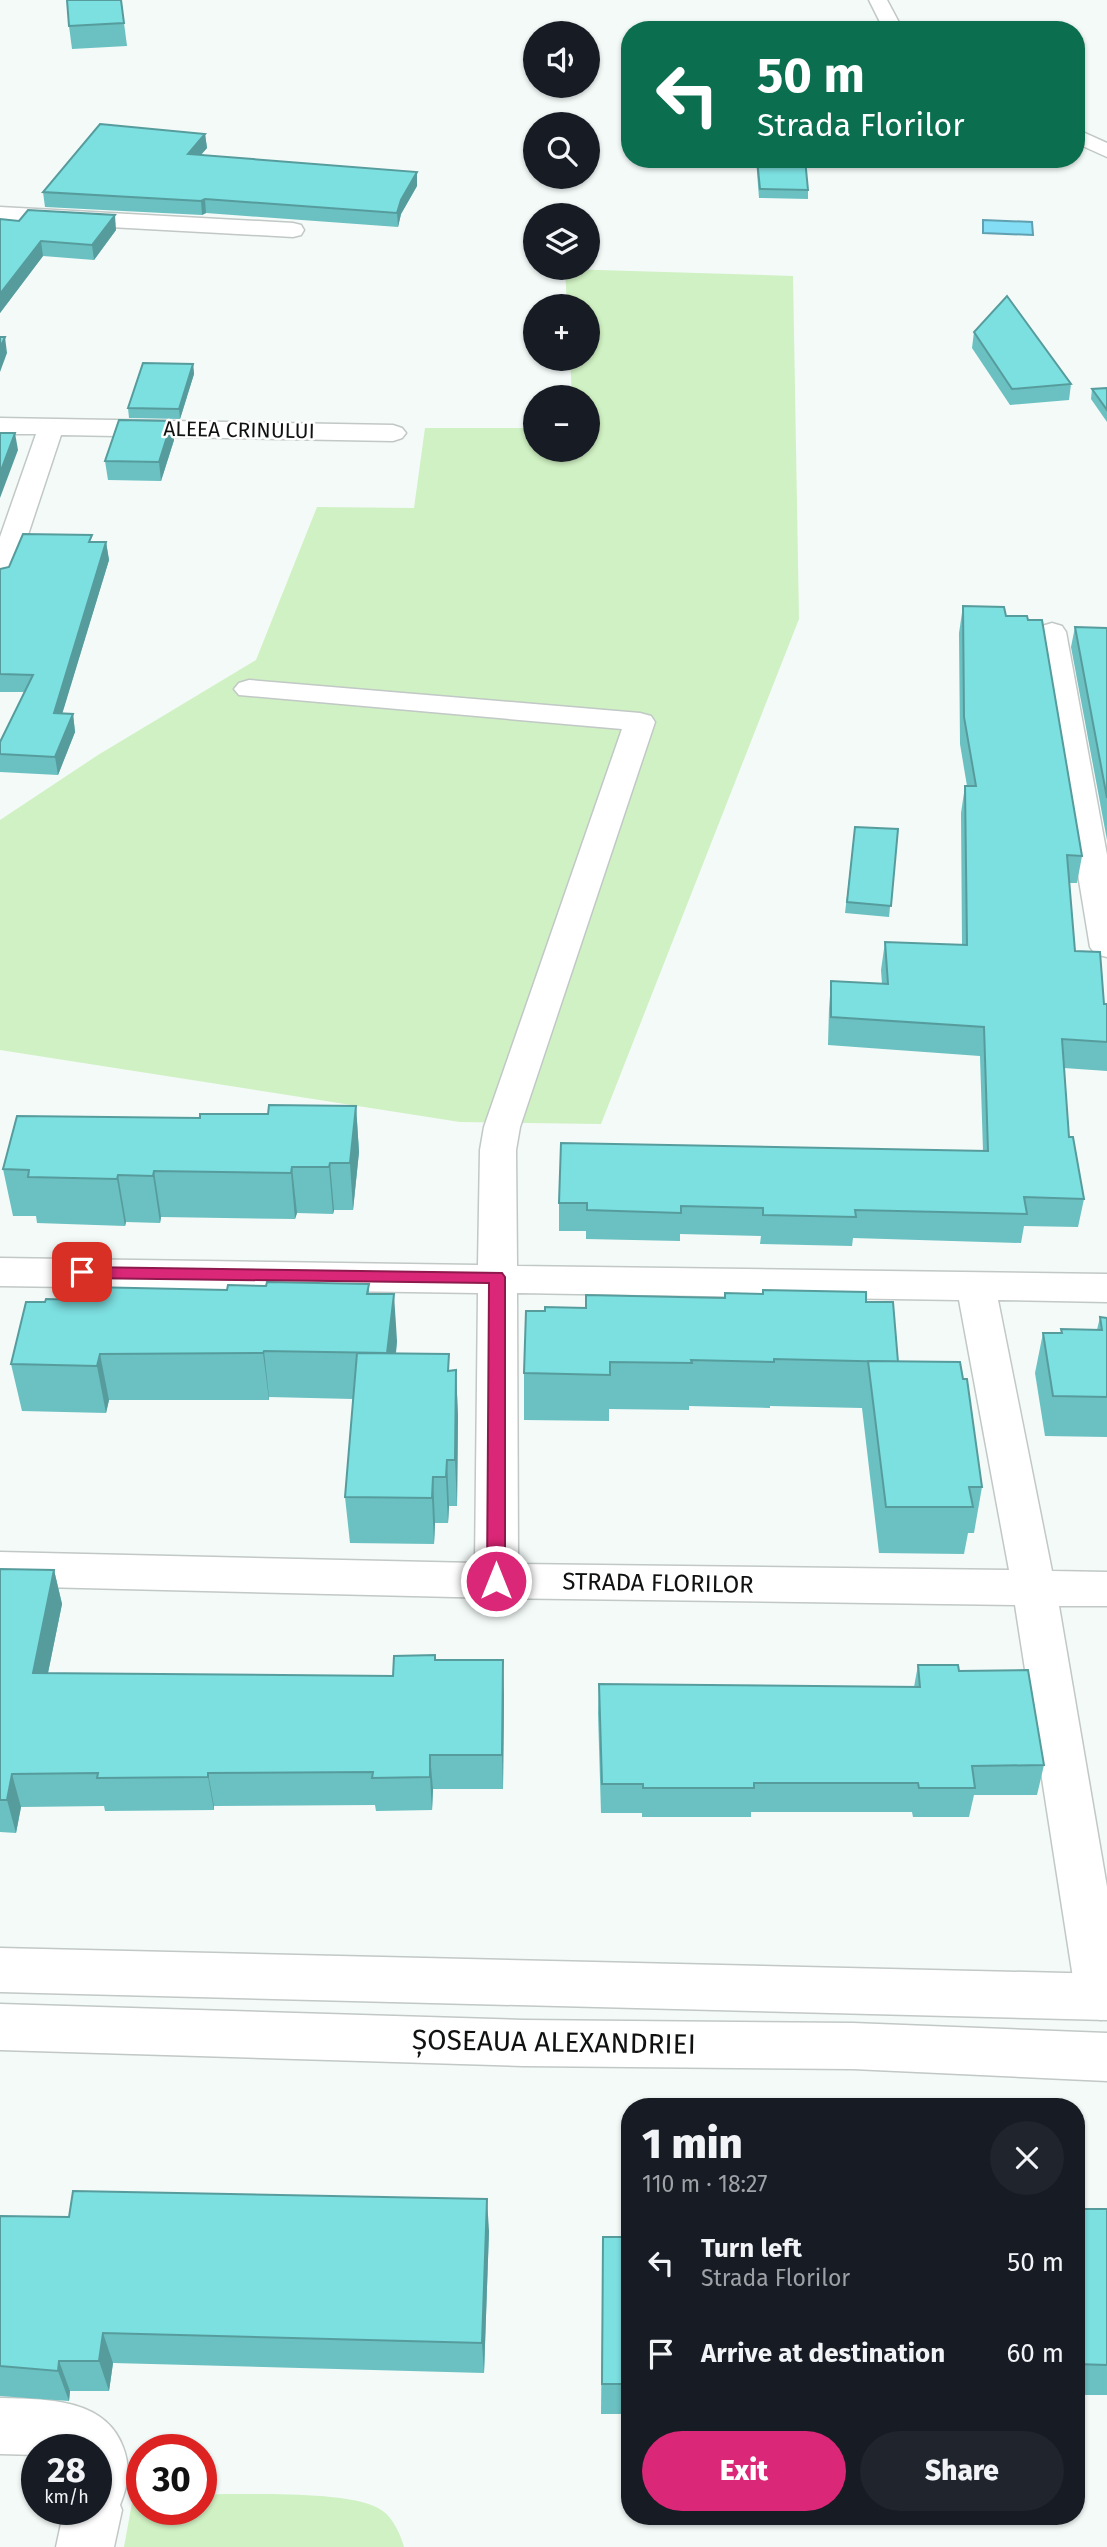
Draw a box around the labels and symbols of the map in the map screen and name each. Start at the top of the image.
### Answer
street label: ALEEA CRINULUI [163,416,315,444]
pin [52,1242,112,1302]
position arrow [459,1544,533,1618]
street label: STRADA FLORILOR [562,1567,754,1599]
street label: ȘOSEAUA ALEXANDRIEI [412,2023,696,2062]
speed limit sign: 30 [126,2434,217,2525]

